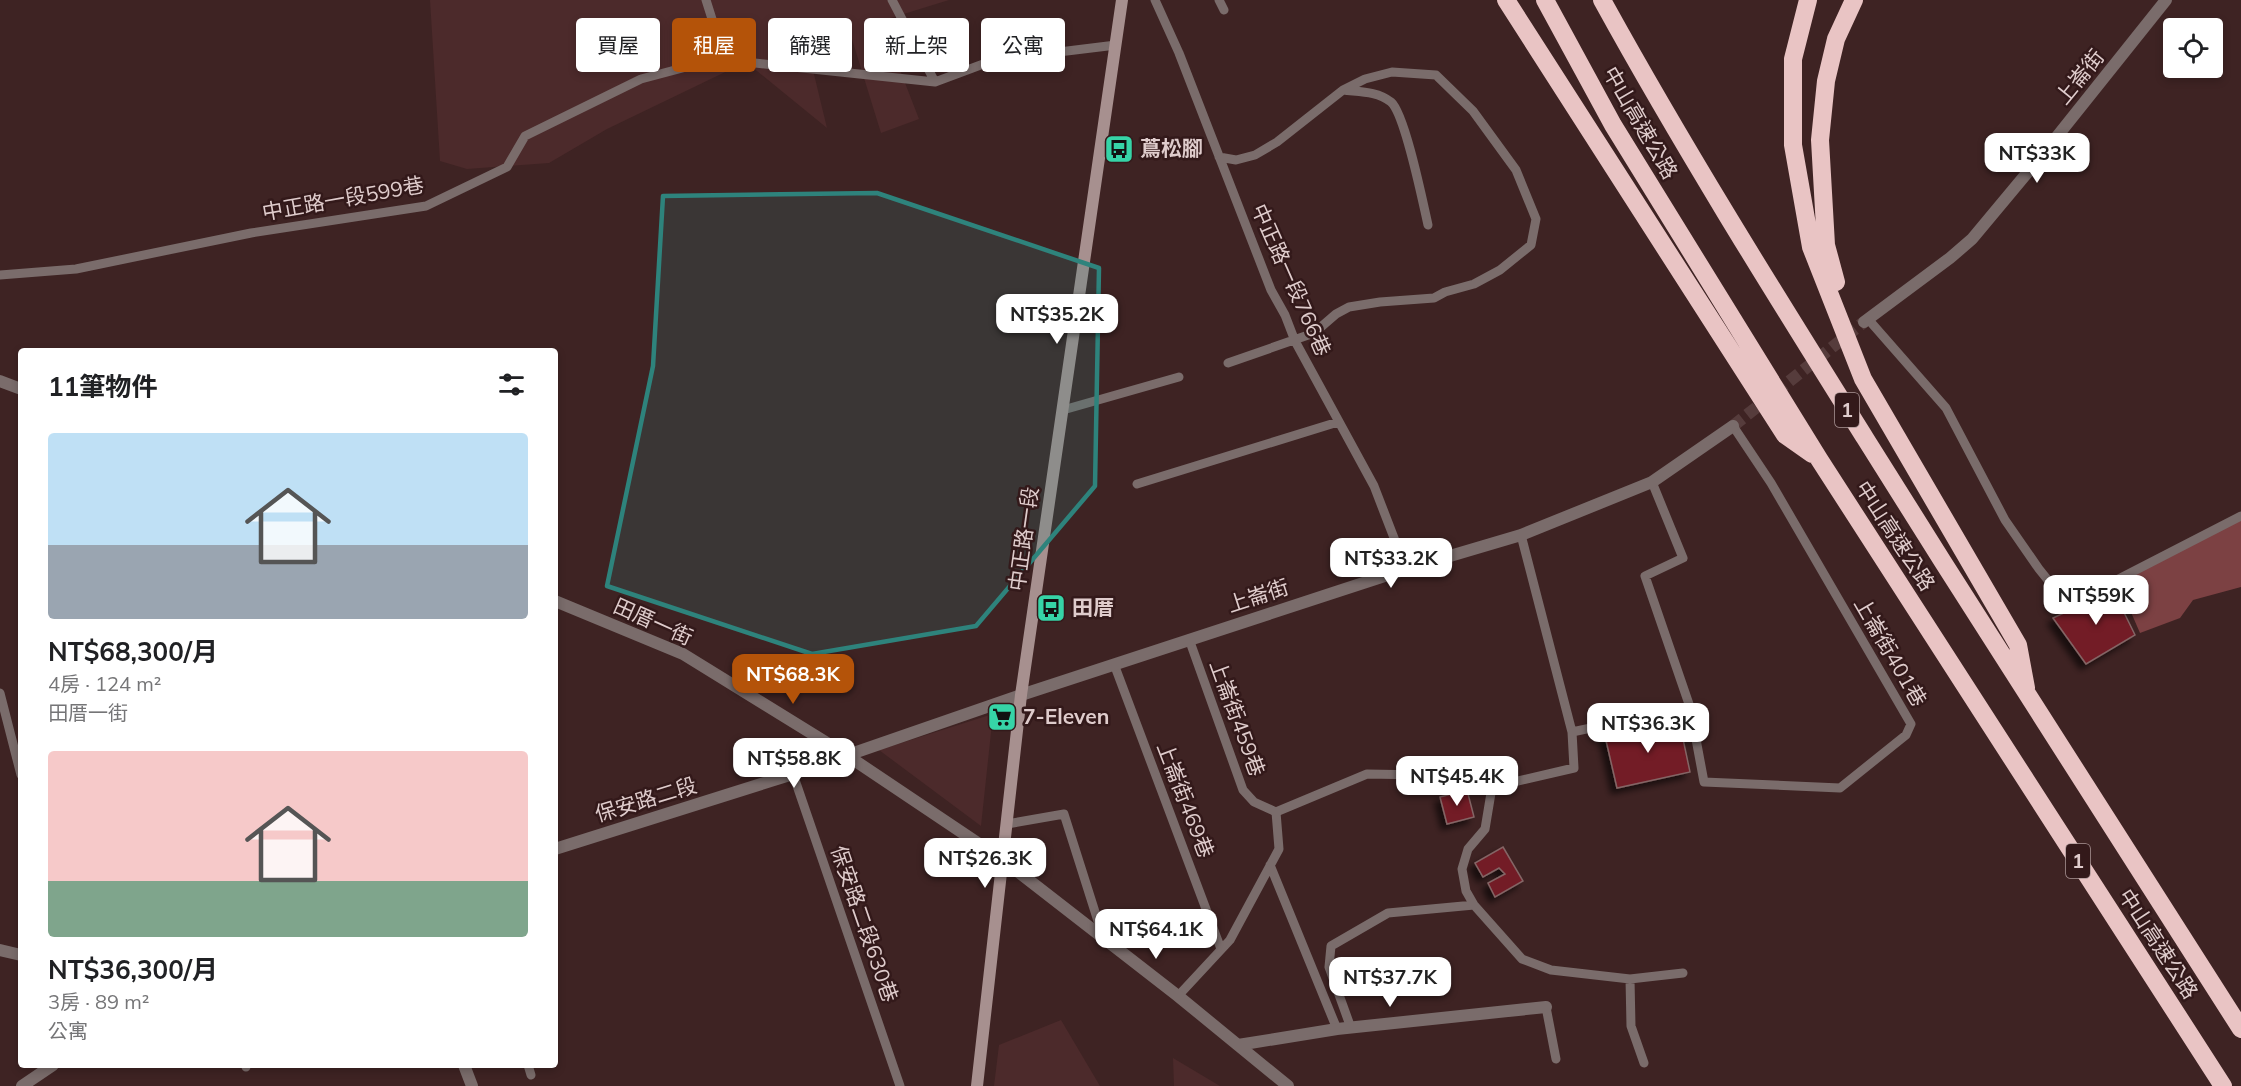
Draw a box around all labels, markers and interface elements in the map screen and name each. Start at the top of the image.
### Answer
chip: 買屋 [576,18,660,72]
chip: 租屋 [672,18,756,72]
chip: 篩選 [768,18,852,72]
chip: 新上架 [864,18,969,72]
chip: 公寓 [981,18,1065,72]
map controls [2163,18,2223,78]
button: locate [2163,18,2223,78]
street label: 上崙街 [2049,44,2109,109]
street label: 中山高速公路 [1598,61,1684,184]
bus stop icon: 蔦松腳 [1103,133,1135,165]
pin: NT$33K [1988,133,2086,184]
place label: 蔦松腳 [1140,135,1203,161]
text: NT$33K [1999,140,2075,165]
street label: 中正路一段599巷 [260,171,426,225]
street label: 中正路一段766巷 [1247,199,1337,360]
pin: NT$35.2K [995,294,1119,345]
text: NT$35.2K [1010,301,1104,326]
icon: filters [495,368,528,401]
text: 11筆物件 [48,370,157,403]
road number: 1 [1835,393,1859,427]
icon: home [234,472,342,580]
street label: 中山高速公路 [1851,476,1941,595]
street label: 中正路一段 [1003,485,1043,593]
pin: NT$33.2K [1329,538,1453,589]
text: NT$33.2K [1344,545,1438,570]
street label: 上崙街 [1224,573,1292,617]
pin: NT$59K [2047,575,2145,626]
text: NT$59K [2058,582,2134,607]
street label: 田厝一街 [610,592,697,650]
bus stop icon: 田厝 [1035,592,1067,624]
street label: 上崙街401巷 [1849,592,1933,711]
place label: 田厝 [1072,594,1114,620]
text: NT$68,300/月 [48,635,218,668]
pin: NT$68.3K [731,654,855,705]
street label: 上崙街459巷 [1205,656,1271,779]
text: NT$68.3K [746,661,840,686]
text: 4房 · 124 m² [48,671,161,696]
text: 田厝一街 [48,700,128,725]
supermarket icon: 7-Eleven [986,701,1018,733]
place label: 7-Eleven [1023,703,1110,729]
pin: NT$36.3K [1586,703,1710,754]
text: NT$36.3K [1601,710,1695,735]
pin: NT$58.8K [732,738,856,789]
street label: 上崙街469巷 [1152,738,1220,861]
text: NT$58.8K [747,745,841,770]
pin: NT$45.4K [1395,756,1519,807]
text: NT$45.4K [1410,763,1504,788]
street label: 保安路二段 [592,771,700,827]
icon: home [234,790,342,898]
pin: NT$26.3K [923,838,1047,889]
street label: 保安路二段630巷 [826,842,904,1005]
road number: 1 [2066,844,2090,878]
text: NT$26.3K [938,845,1032,870]
street label: 中山高速公路 [2114,884,2204,1003]
pin: NT$64.1K [1094,909,1218,960]
text: NT$64.1K [1109,916,1203,941]
text: NT$36,300/月 [48,953,218,986]
pin: NT$37.7K [1328,957,1452,1008]
text: NT$37.7K [1343,964,1437,989]
text: 3房 · 89 m² [48,989,149,1014]
text: 公寓 [48,1018,88,1043]

